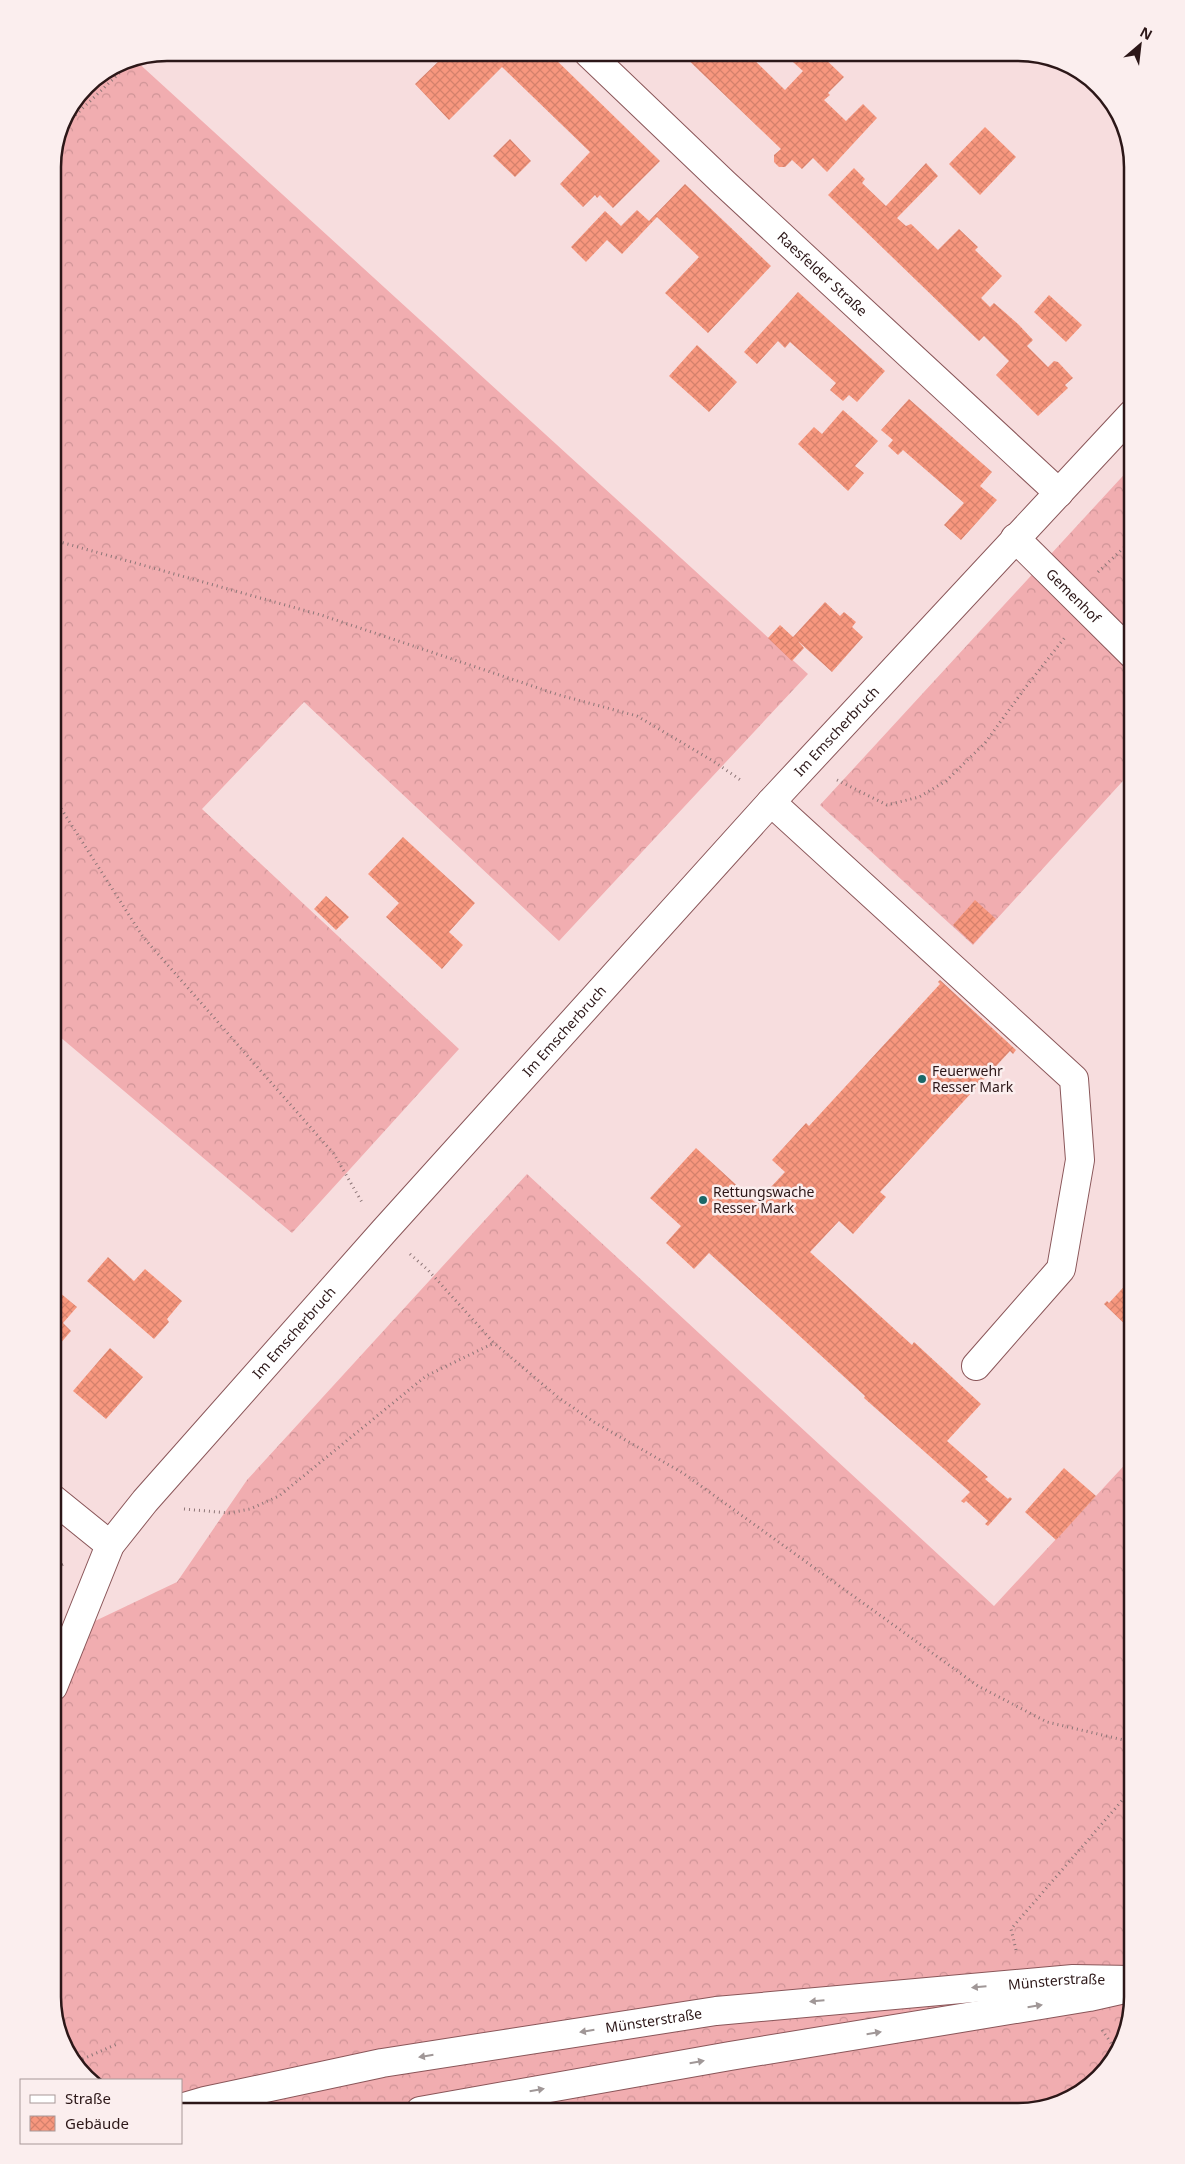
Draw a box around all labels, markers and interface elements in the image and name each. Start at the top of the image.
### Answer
north arrow [1115,20,1165,70]
text: N [1137,22,1156,44]
street label: Raesfelder Straße [773,227,872,320]
street label: Gemenhof [1042,564,1106,627]
street label: Im Emscherbruch [790,682,883,780]
street label: Im Emscherbruch [518,981,610,1080]
place label: Feuerwehr Resser Mark [932,1061,1014,1096]
marker: Feuerwehr Resser Mark [916,1073,928,1085]
place label: Rettungswache Resser Mark [713,1182,815,1217]
marker: Rettungswache Resser Mark [697,1194,709,1206]
street label: Im Emscherbruch [248,1282,339,1382]
street label: Münsterstraße [1007,1969,1105,1994]
one-way arrow [971,1983,987,1991]
one-way arrow [809,1998,825,2006]
one-way arrow [1027,2002,1043,2010]
street label: Münsterstraße [604,2003,703,2037]
one-way arrow [578,2027,594,2035]
one-way arrow [867,2028,883,2036]
one-way arrow [418,2052,434,2060]
one-way arrow [689,2057,705,2065]
legend [20,2079,182,2144]
one-way arrow [529,2086,545,2094]
text: Straße [65,2088,111,2108]
text: Gebäude [65,2113,129,2133]

